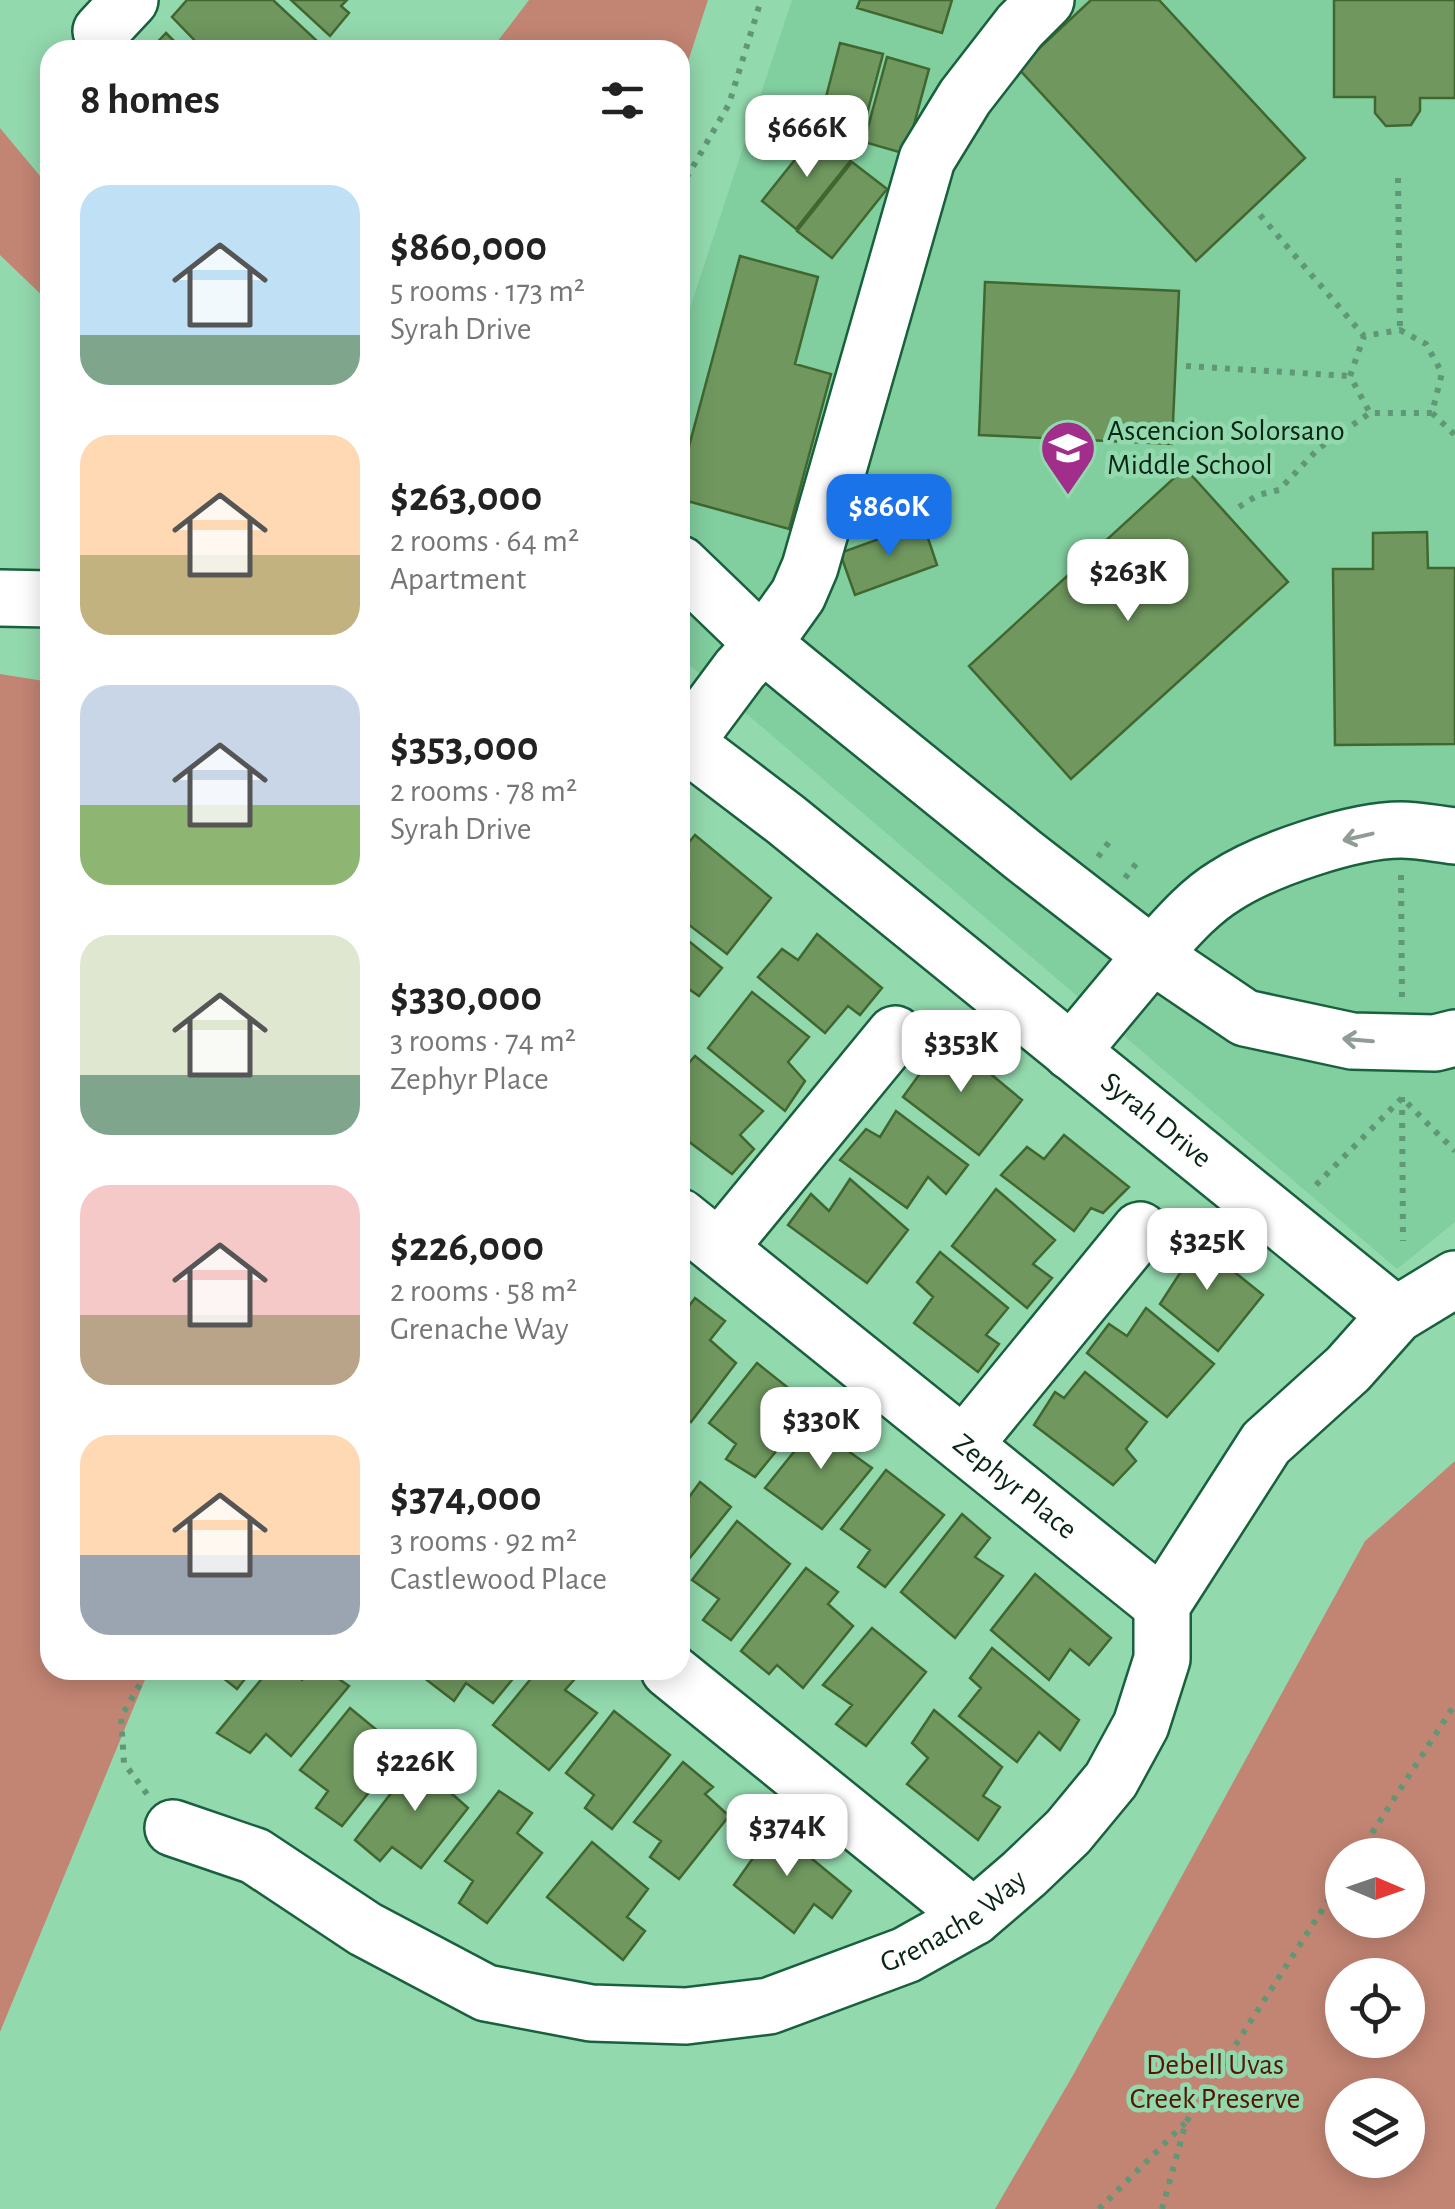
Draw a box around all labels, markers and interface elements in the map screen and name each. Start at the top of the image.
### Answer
icon: filters [595,73,650,128]
text: 8 homes [80,79,220,121]
pin: $666K [737,95,877,180]
text: $666K [767,111,847,143]
icon: home [160,225,280,345]
text: $860,000 [390,226,547,268]
text: 5 rooms · 173 m² [390,275,585,307]
text: Syrah Drive [390,313,531,345]
place label: Ascencion Solorsano Middle School [1107,416,1345,480]
school or university icon: Ascencion Solorsano Middle School [1038,418,1098,497]
pin: $860K [819,474,959,559]
icon: home [160,475,280,595]
text: $263,000 [390,476,542,518]
text: $860K [849,490,930,522]
text: 2 rooms · 64 m² [390,525,579,557]
pin: $263K [1058,539,1198,624]
text: $263K [1089,555,1167,587]
text: Apartment [390,563,526,595]
icon: home [160,725,280,845]
text: $353,000 [390,726,539,768]
text: 2 rooms · 78 m² [390,775,577,807]
text: Syrah Drive [390,813,531,845]
one-way arrow [1343,829,1375,847]
icon: home [160,975,280,1095]
text: $330,000 [390,976,542,1018]
pin: $353K [891,1010,1031,1095]
text: 3 rooms · 74 m² [390,1025,576,1057]
text: $353K [924,1026,998,1058]
one-way arrow [1343,1031,1375,1050]
text: Zephyr Place [390,1063,549,1095]
street label: Syrah Drive [1095,1067,1217,1174]
pin: $325K [1137,1208,1277,1293]
text: $325K [1169,1224,1245,1256]
icon: home [160,1225,280,1345]
text: $226,000 [390,1226,544,1268]
text: 2 rooms · 58 m² [390,1275,577,1307]
text: Grenache Way [390,1313,569,1345]
pin: $330K [751,1387,891,1472]
text: $330K [782,1403,860,1435]
street label: Zephyr Place [948,1428,1082,1545]
icon: home [160,1475,280,1595]
text: $374,000 [390,1476,542,1518]
text: 3 rooms · 92 m² [390,1525,577,1557]
text: Castlewood Place [390,1563,607,1595]
pin: $226K [345,1729,485,1814]
text: $226K [376,1745,454,1777]
pin: $374K [717,1794,857,1879]
text: $374K [749,1810,825,1842]
north arrow [1325,1838,1425,1938]
map controls [1325,1838,1425,2178]
street label: Grenache Way [876,1864,1032,1978]
button: locate [1325,1958,1425,2058]
park label: Debell Uvas Creek Preserve [1130,2050,1300,2114]
button: layers [1325,2078,1425,2178]

